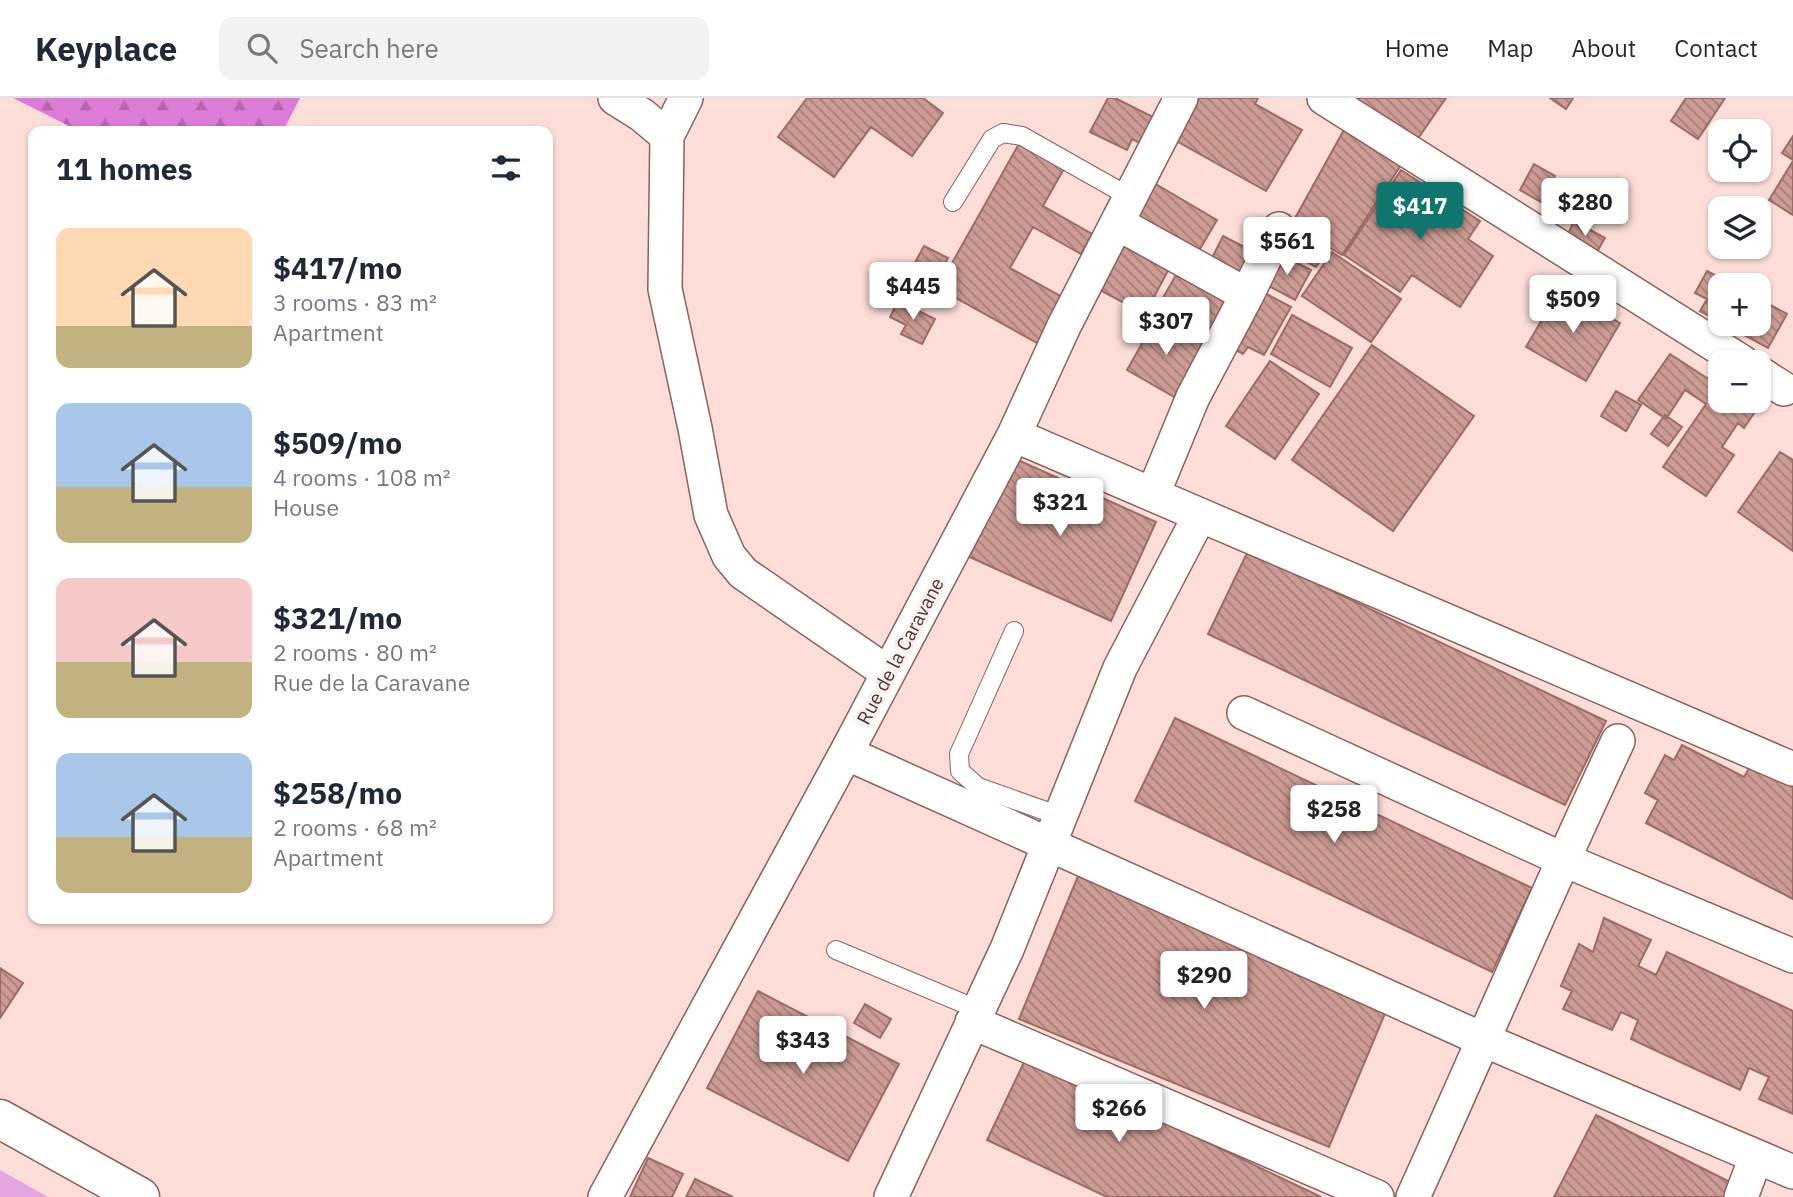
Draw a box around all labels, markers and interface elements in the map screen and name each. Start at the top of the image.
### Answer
search box [219,17,709,80]
text: Keyplace [35,27,177,70]
icon: search [243,29,281,67]
text: Search here [299,31,439,65]
text: Home [1385,32,1449,64]
text: Map [1487,32,1533,64]
text: About [1571,32,1636,64]
text: Contact [1674,32,1758,64]
map controls [1708,119,1771,413]
button: locate [1708,119,1771,182]
text: 11 homes [56,149,193,188]
icon: filters [487,149,525,187]
pin: $280 [1544,178,1626,238]
pin: $417 [1379,183,1461,242]
text: $280 [1557,186,1613,216]
text: $417 [1392,190,1448,220]
button: layers [1708,196,1771,259]
pin: $561 [1246,218,1328,277]
text: $561 [1259,225,1315,255]
text: $417/mo [273,248,402,287]
icon: home [112,256,196,340]
pin: $445 [872,262,954,322]
text: $445 [885,270,941,300]
button: + [1708,273,1771,336]
pin: $509 [1532,275,1614,335]
text: $509 [1545,283,1601,313]
text: 3 rooms · 83 m² [273,287,437,317]
pin: $307 [1125,298,1207,357]
text: $307 [1138,305,1194,335]
text: Apartment [273,317,384,347]
button: − [1708,350,1771,413]
text: $509/mo [273,423,402,462]
icon: home [112,431,196,515]
text: 4 rooms · 108 m² [273,462,451,492]
pin: $321 [1019,478,1101,538]
text: $321 [1032,486,1088,516]
text: House [273,492,339,522]
street label: Rue de la Caravane [851,573,949,729]
text: $321/mo [273,598,402,637]
icon: home [112,606,196,690]
text: 2 rooms · 80 m² [273,637,437,667]
text: Rue de la Caravane [273,667,470,697]
text: $258/mo [273,773,402,812]
icon: home [112,781,196,865]
pin: $258 [1293,786,1375,845]
text: $258 [1306,793,1362,823]
text: 2 rooms · 68 m² [273,812,437,842]
text: Apartment [273,842,384,872]
pin: $290 [1163,951,1245,1011]
text: $290 [1176,959,1232,989]
pin: $343 [762,1016,844,1076]
text: $343 [775,1024,831,1054]
pin: $266 [1078,1084,1160,1144]
text: $266 [1091,1092,1147,1122]

